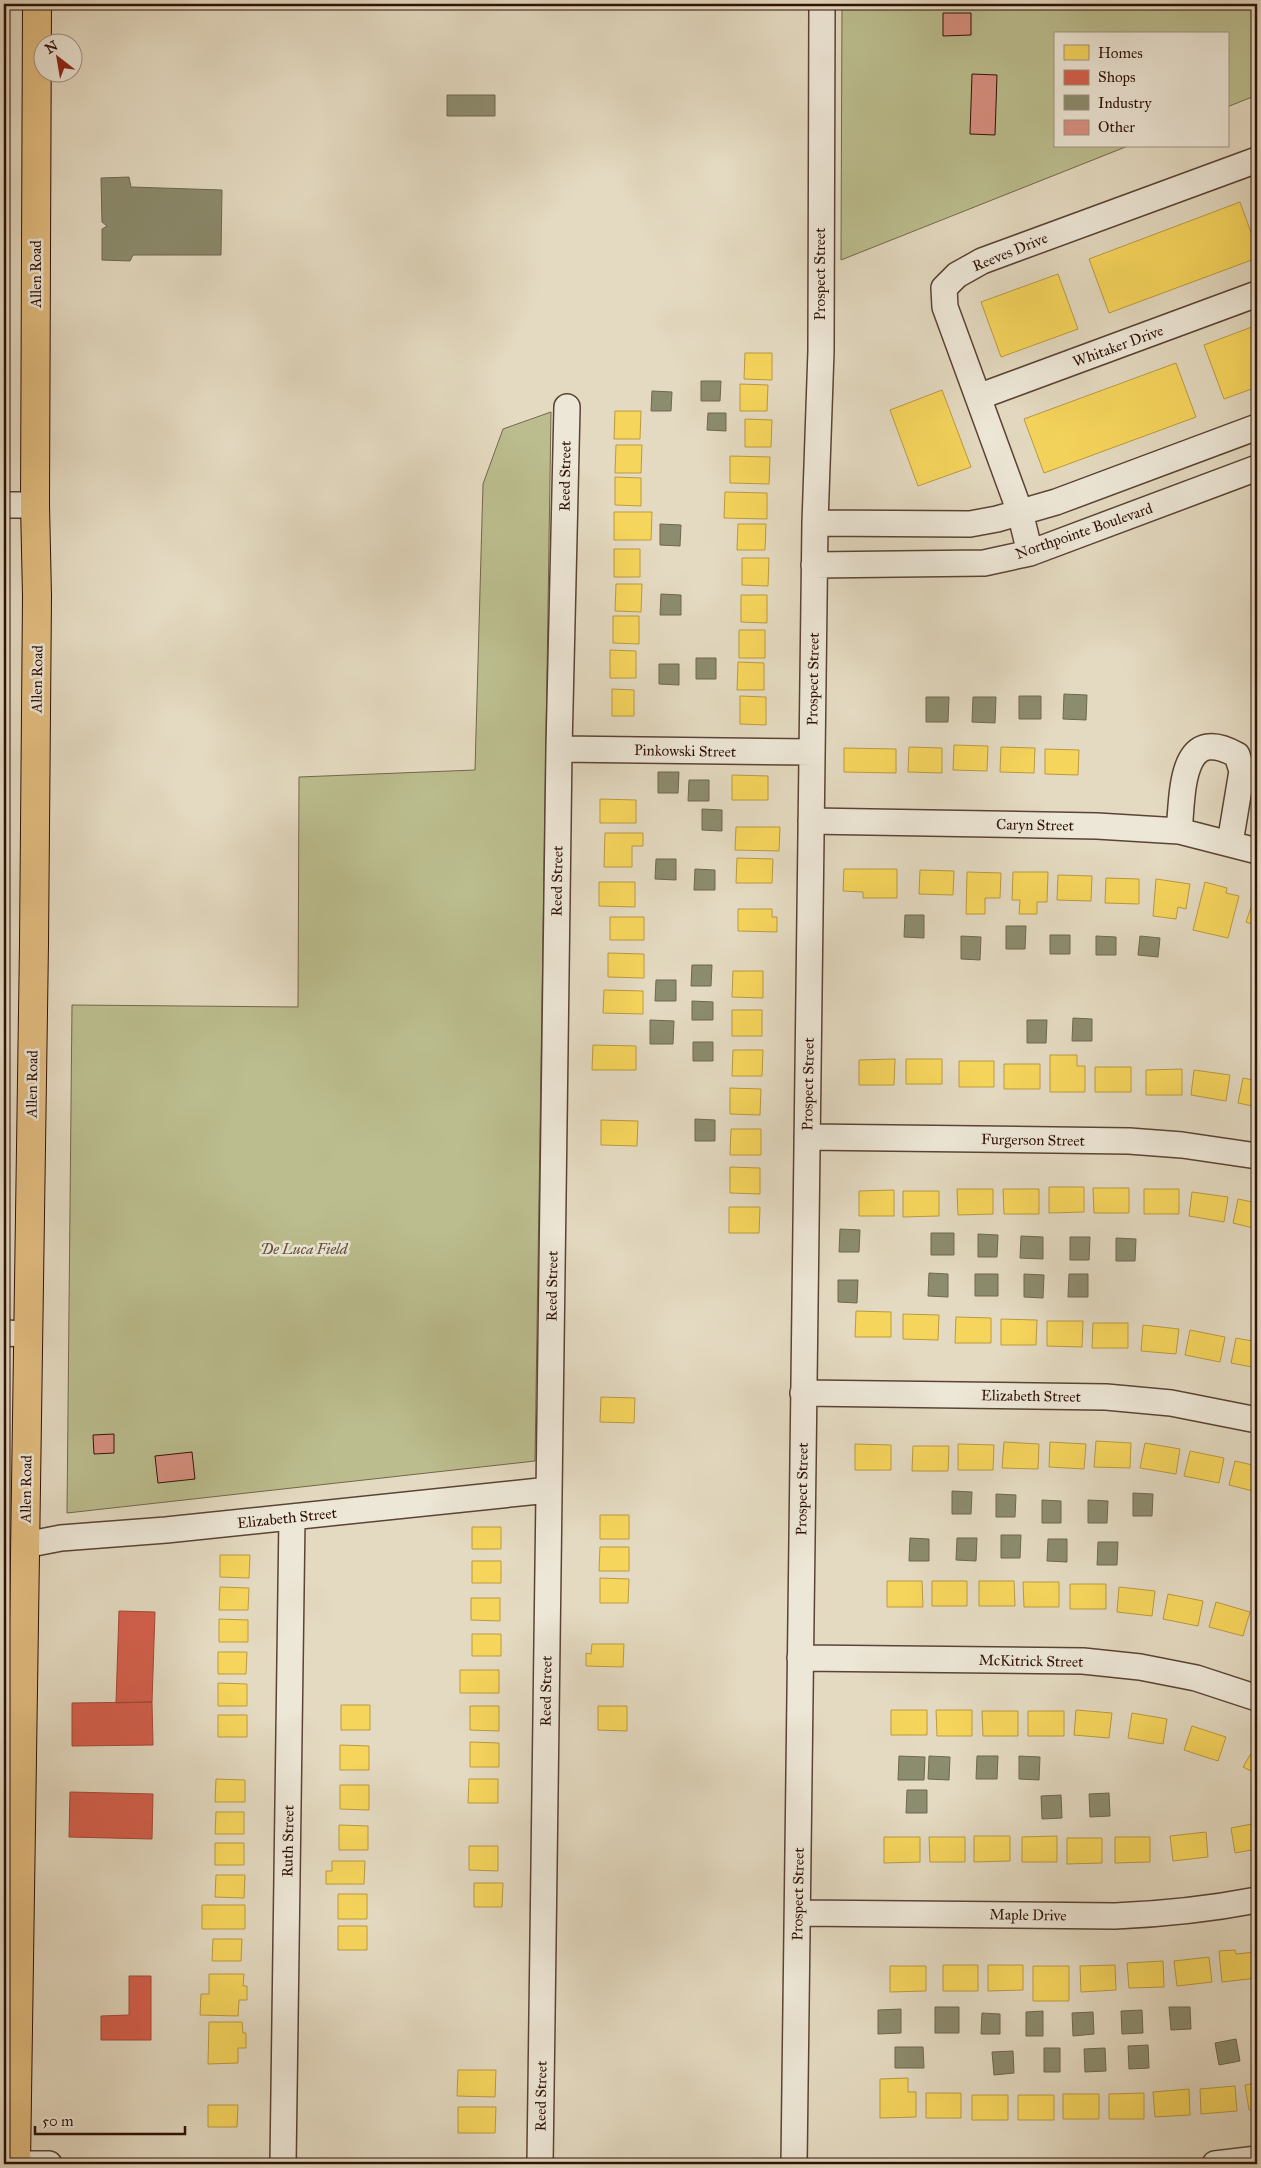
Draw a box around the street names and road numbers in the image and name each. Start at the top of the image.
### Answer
street label: Prospect Street [811,227,829,321]
street label: Reeves Drive [970,229,1050,275]
street label: Allen Road [27,240,45,309]
street label: Whitaker Drive [1070,321,1166,371]
street label: Reed Street [555,440,575,512]
street label: Northpointe Boulevard [1013,499,1155,563]
street label: Prospect Street [803,632,823,726]
street label: Allen Road [27,645,47,714]
street label: Pinkowski Street [634,741,737,761]
street label: Caryn Street [996,815,1075,835]
street label: Reed Street [547,845,567,917]
street label: Prospect Street [798,1037,818,1131]
street label: Allen Road [22,1050,42,1119]
street label: Furgerson Street [981,1130,1086,1150]
street label: Reed Street [542,1250,562,1322]
street label: Elizabeth Street [981,1386,1082,1406]
street label: Prospect Street [792,1442,812,1536]
street label: Allen Road [16,1455,36,1524]
street label: Elizabeth Street [236,1504,338,1532]
street label: McKitrick Street [978,1651,1084,1671]
street label: Reed Street [536,1655,556,1727]
street label: Ruth Street [278,1804,298,1877]
street label: Prospect Street [788,1847,808,1941]
street label: Maple Drive [989,1905,1067,1925]
street label: Reed Street [531,2060,551,2132]

